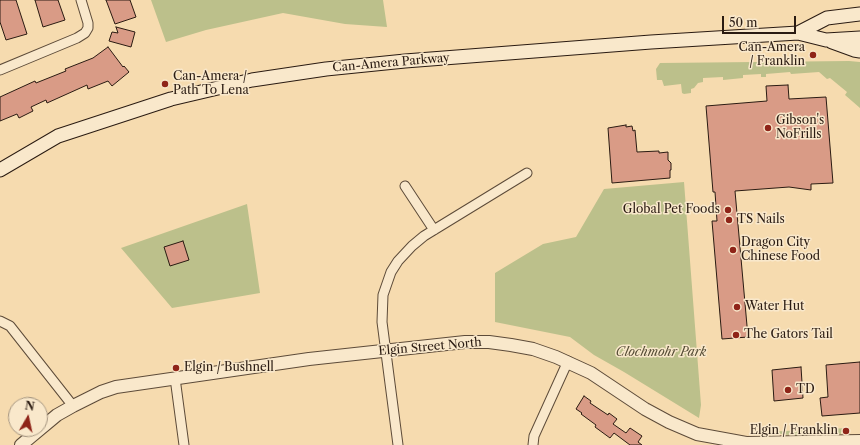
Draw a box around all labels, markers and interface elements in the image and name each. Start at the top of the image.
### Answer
scale bar [724,8,798,34]
text: 50 m [729,15,758,30]
place label: Can-Amera / Franklin [739,41,805,69]
marker: Can-Amera / Franklin [808,50,818,60]
street label: Can-Amera Parkway [332,51,450,75]
place label: Can-Amera / Path To Lena [173,70,249,98]
marker: Can-Amera / Path To Lena [160,79,170,89]
place label: Gibson's NoFrills [776,114,824,142]
marker: Gibson's NoFrills [763,123,773,133]
place label: Global Pet Foods [623,203,720,217]
marker: Global Pet Foods [723,205,733,215]
place label: TS Nails [737,213,785,227]
marker: TS Nails [724,215,734,225]
place label: Dragon City Chinese Food [741,236,820,264]
marker: Dragon City Chinese Food [728,245,738,255]
place label: Water Hut [745,300,804,314]
marker: Water Hut [732,302,742,312]
place label: The Gators Tail [744,328,833,342]
marker: The Gators Tail [731,330,741,340]
street label: Elgin Street North [378,335,482,359]
park label: Clochmohr Park [616,346,706,360]
place label: Elgin / Bushnell [184,361,274,375]
marker: Elgin / Bushnell [171,363,181,373]
place label: TD [796,383,815,397]
marker: TD [783,385,793,395]
north arrow [8,397,48,437]
text: N [24,398,36,414]
place label: Elgin / Franklin [750,424,838,438]
marker: Elgin / Franklin [841,426,851,436]

